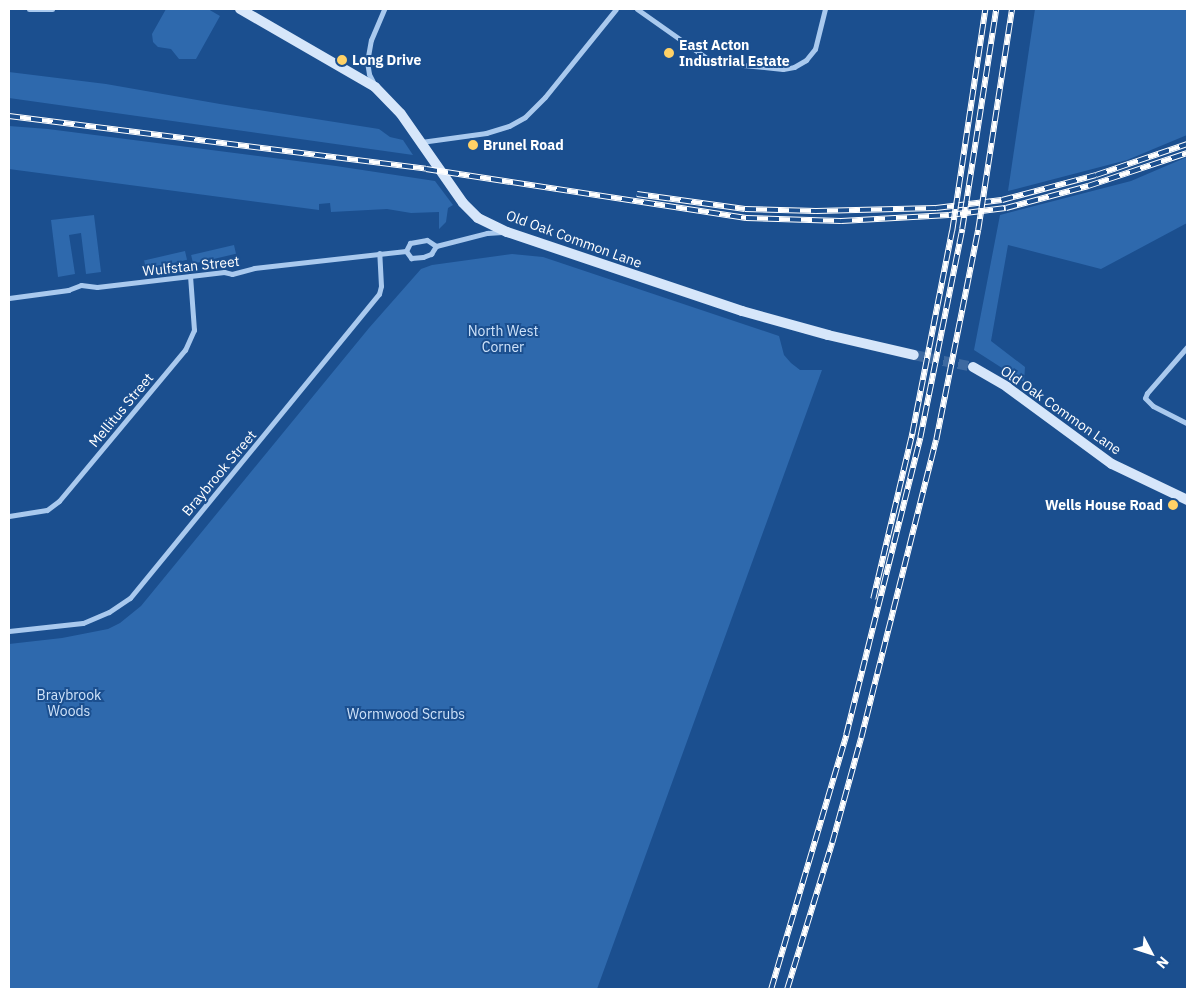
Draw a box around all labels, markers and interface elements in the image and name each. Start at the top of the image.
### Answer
place label: East Acton Industrial Estate [679,37,790,70]
marker: East Acton Industrial Estate [663,47,675,59]
place label: Long Drive [352,52,421,68]
marker: Long Drive [336,54,348,66]
place label: Brunel Road [483,137,564,153]
marker: Brunel Road [467,139,479,151]
street label: Old Oak Common Lane [504,207,644,271]
street label: Wulfstan Street [142,253,240,279]
park label: North West Corner [468,323,538,356]
street label: Old Oak Common Lane [997,362,1125,458]
street label: Mellitus Street [85,370,157,450]
street label: Braybrook Street [178,427,260,519]
place label: Wells House Road [1045,497,1163,513]
marker: Wells House Road [1167,499,1179,511]
park label: Braybrook Woods [37,687,101,720]
park label: Wormwood Scrubs [347,706,465,722]
north arrow [1126,928,1176,978]
text: N [1152,953,1173,972]

